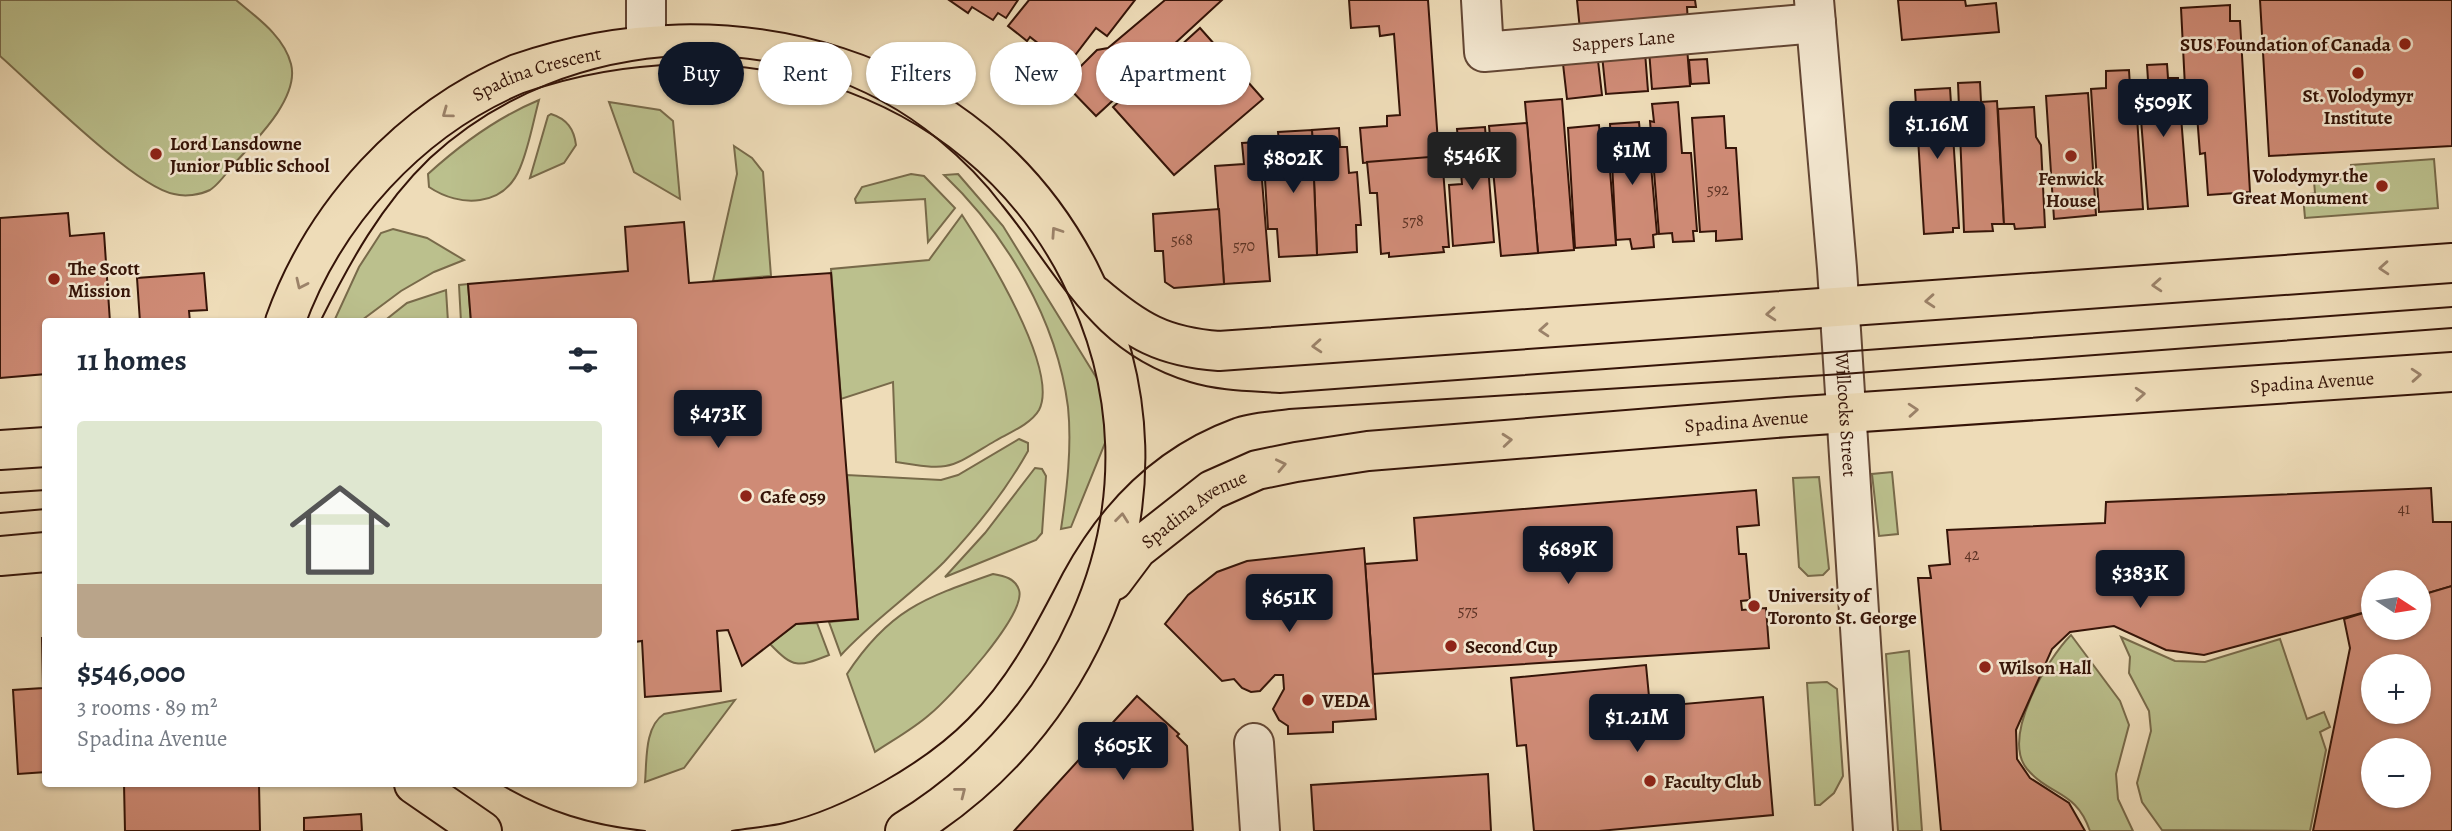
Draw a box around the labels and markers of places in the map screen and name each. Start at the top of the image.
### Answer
place label: SUS Foundation of Canada [2180,32,2392,58]
marker: SUS Foundation of Canada [2397,36,2413,52]
marker: St. Volodymyr Institute [2350,65,2366,81]
pin: $509K [2114,80,2212,139]
place label: St. Volodymyr Institute [2302,83,2414,131]
pin: $1.16M [1880,102,1994,161]
pin: $1M [1598,128,1666,187]
place label: Lord Lansdowne Junior Public School [170,131,330,179]
pin: $546K [1423,132,1521,192]
pin: $802K [1244,136,1342,195]
marker: Lord Lansdowne Junior Public School [148,146,164,162]
marker: Fenwick House [2063,148,2079,164]
place label: Volodymyr the Great Monument [2233,163,2369,211]
place label: Fenwick House [2038,166,2104,214]
marker: Volodymyr the Great Monument [2374,178,2390,194]
place label: The Scott Mission [68,256,141,304]
marker: The Scott Mission [46,271,62,287]
pin: $473K [669,391,767,450]
place label: Cafe 059 [760,484,826,510]
marker: Cafe 059 [738,488,754,504]
pin: $689K [1519,526,1617,586]
pin: $383K [2091,550,2189,610]
pin: $651K [1240,574,1338,634]
place label: University of Toronto St. George [1768,583,1917,631]
marker: University of Toronto St. George [1746,598,1762,614]
place label: Second Cup [1465,634,1558,660]
marker: Second Cup [1443,638,1459,654]
place label: Wilson Hall [1998,655,2092,681]
marker: Wilson Hall [1977,659,1993,675]
place label: VEDA [1321,688,1371,714]
marker: VEDA [1300,692,1316,708]
pin: $1.21M [1580,694,1694,754]
pin: $605K [1074,722,1172,782]
place label: Faculty Club [1664,769,1762,795]
marker: Faculty Club [1642,773,1658,789]

